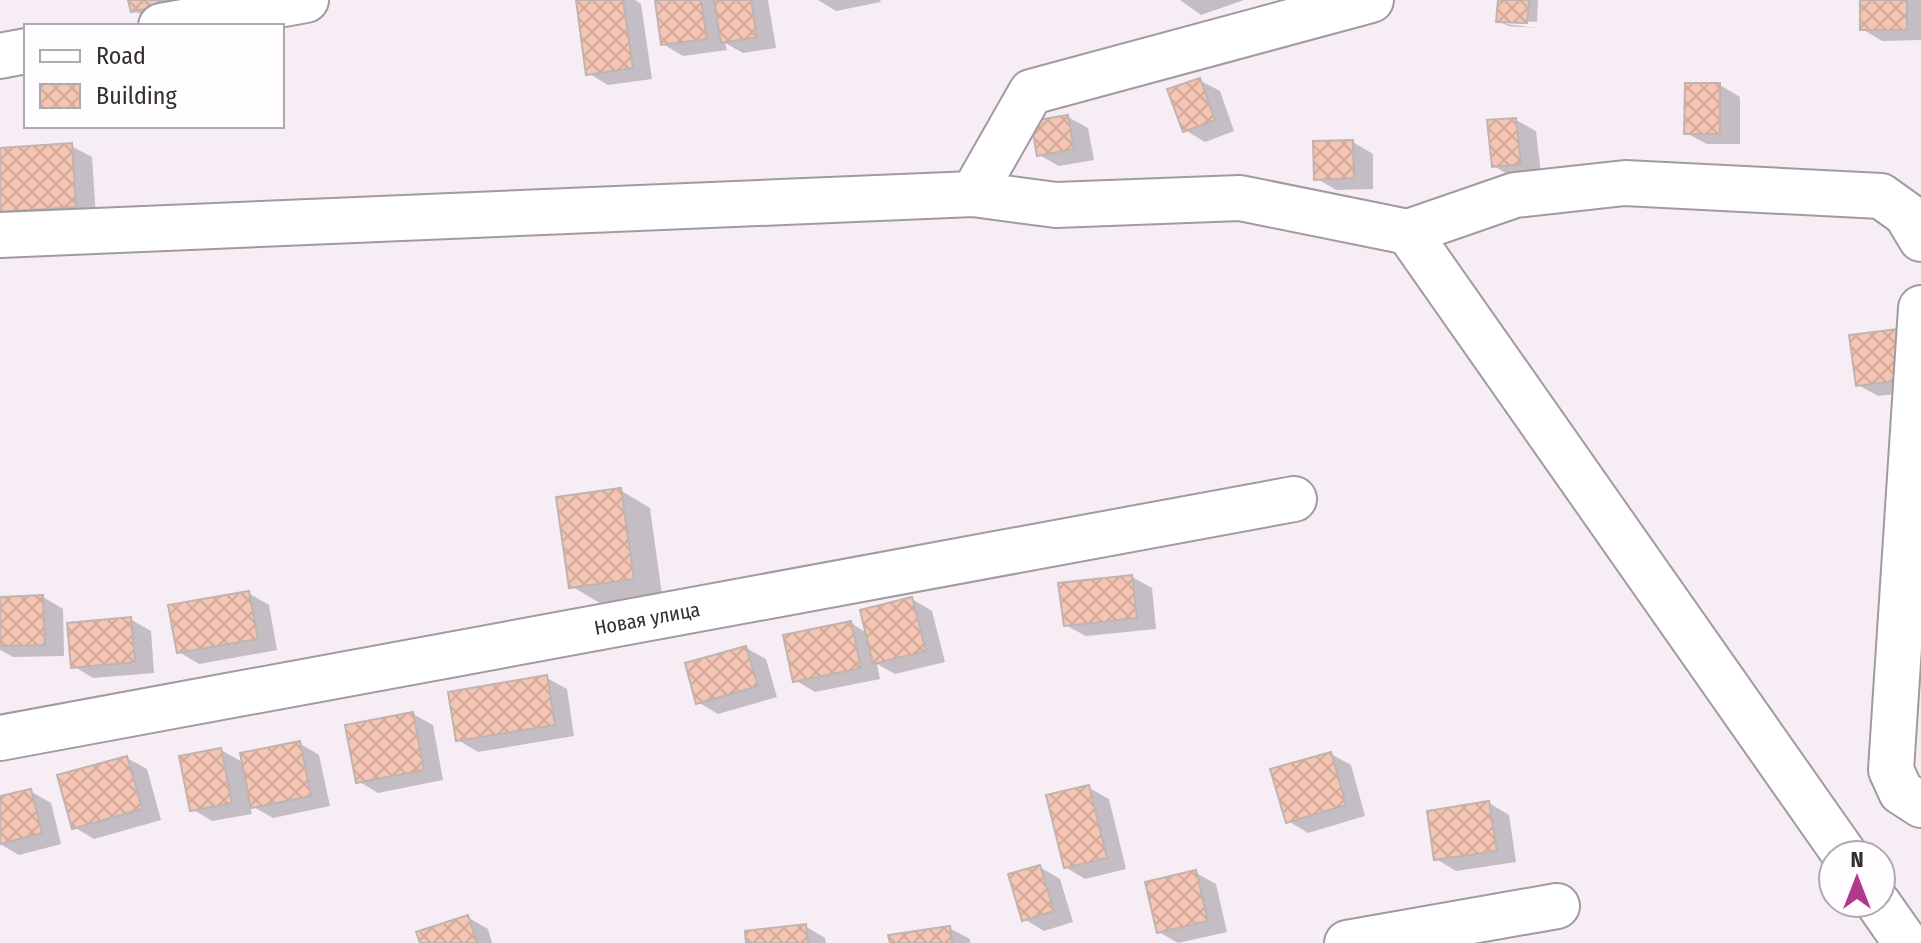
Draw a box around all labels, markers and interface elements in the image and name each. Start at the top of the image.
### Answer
legend [24,24,284,128]
text: Road [96,42,146,70]
text: Building [96,82,178,110]
street label: Новая улица [592,597,702,640]
north arrow [1817,839,1897,919]
text: N [1850,846,1864,873]

